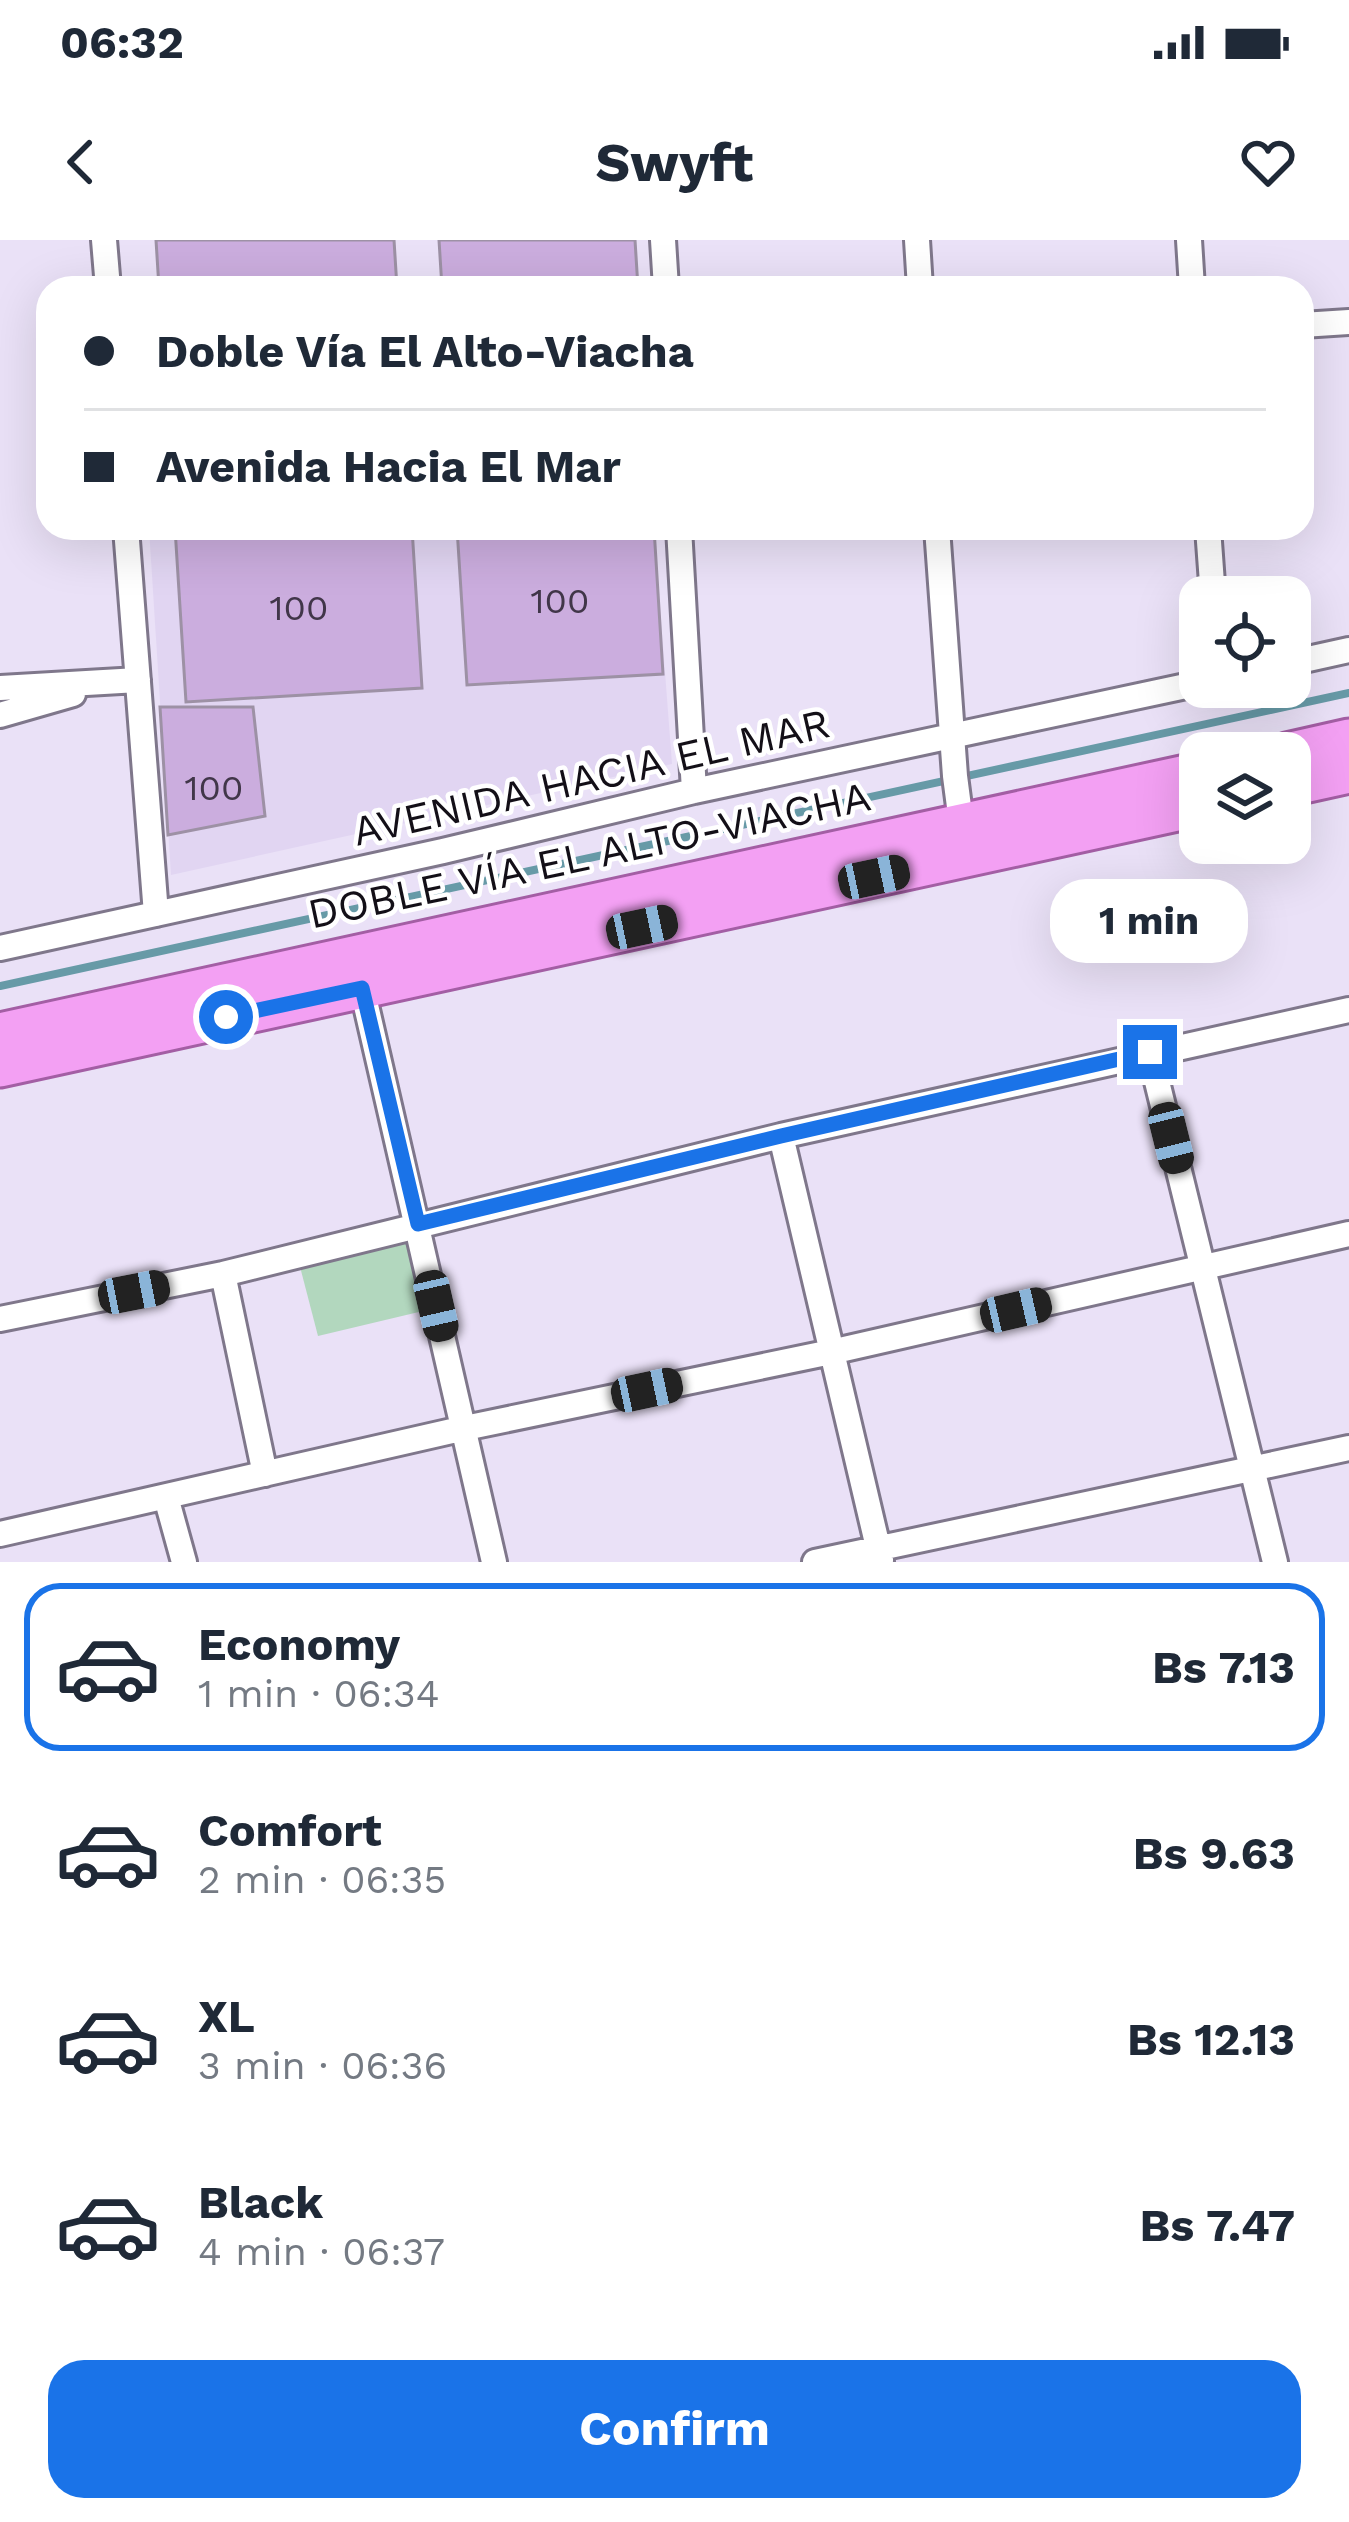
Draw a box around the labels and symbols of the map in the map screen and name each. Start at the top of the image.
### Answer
house number: 100 [531,580,589,622]
house number: 100 [270,587,328,629]
street label: AVENIDA HACIA EL MAR [348,698,834,856]
house number: 100 [185,767,243,809]
street label: DOBLE VÍA EL ALTO-VIACHA [303,771,875,939]
car [835,852,913,902]
callout: 1 min [1051,878,1249,962]
car [603,902,681,952]
route start [199,990,253,1044]
route end [1123,1025,1177,1079]
car [1145,1099,1197,1177]
car [95,1267,173,1317]
car [410,1267,462,1345]
car [977,1284,1055,1336]
car [608,1365,686,1415]

